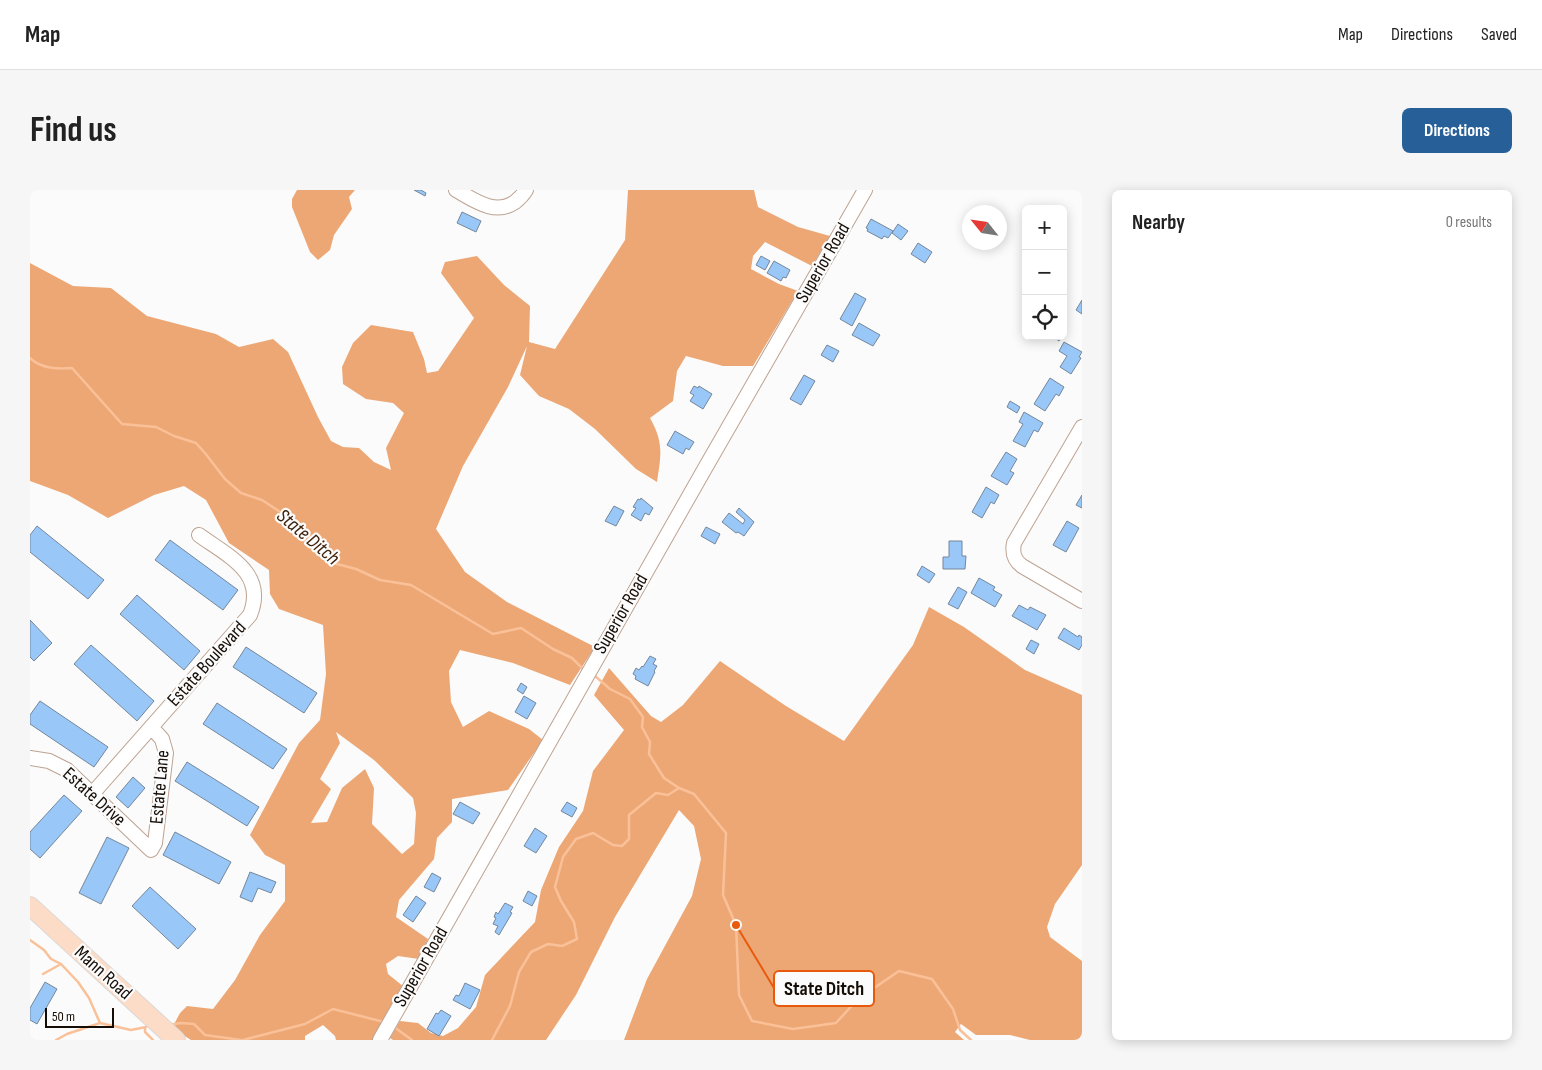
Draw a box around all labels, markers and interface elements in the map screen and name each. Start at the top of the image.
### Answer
text: Map [25,20,60,49]
text: Map [1338,24,1363,45]
text: Directions [1391,24,1453,45]
text: Saved [1481,24,1517,45]
button: Directions [1402,108,1512,153]
text: Find us [30,109,117,152]
north arrow [962,205,1007,250]
map controls [1022,205,1067,340]
button: + [1022,205,1067,250]
text: Nearby [1132,210,1185,235]
text: 0 results [1446,213,1492,232]
street label: Superior Road [791,219,855,307]
button: − [1022,250,1067,295]
button: locate [1022,295,1067,340]
water label: State Ditch [272,504,344,570]
street label: Superior Road [589,570,653,658]
street label: Estate Boulevard [163,617,251,711]
street label: Estate Lane [145,749,175,825]
street label: Estate Drive [58,763,130,831]
street label: Superior Road [389,923,453,1011]
street label: Mann Road [69,941,137,1005]
callout: State Ditch [774,971,874,1006]
text: State Ditch [784,977,864,1001]
scale bar [45,1005,114,1028]
text: 50 m [52,1008,75,1025]

